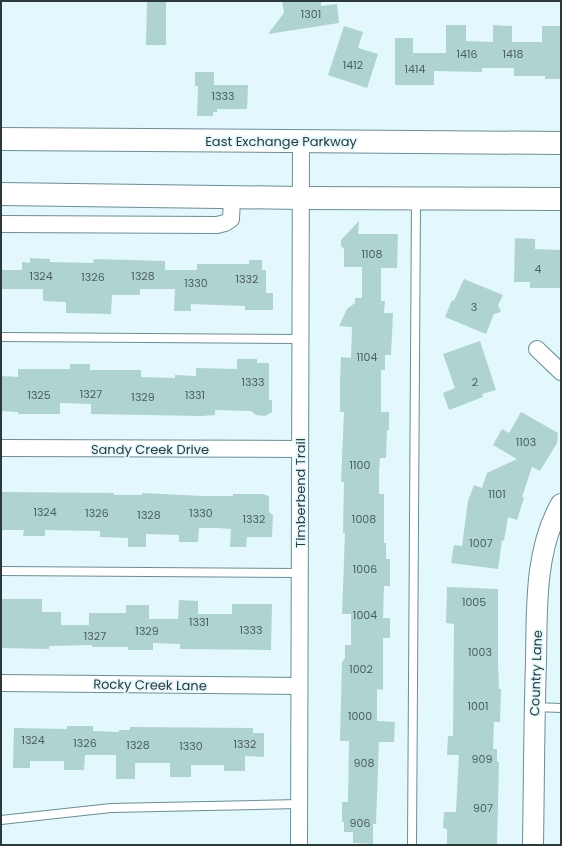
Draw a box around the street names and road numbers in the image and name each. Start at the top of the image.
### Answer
street label: East Exchange Parkway [205,132,357,151]
street label: Timberbend Trail [291,438,310,548]
street label: Sandy Creek Drive [91,440,209,459]
street label: Country Lane [525,630,547,716]
street label: Rocky Creek Lane [93,675,207,695]

